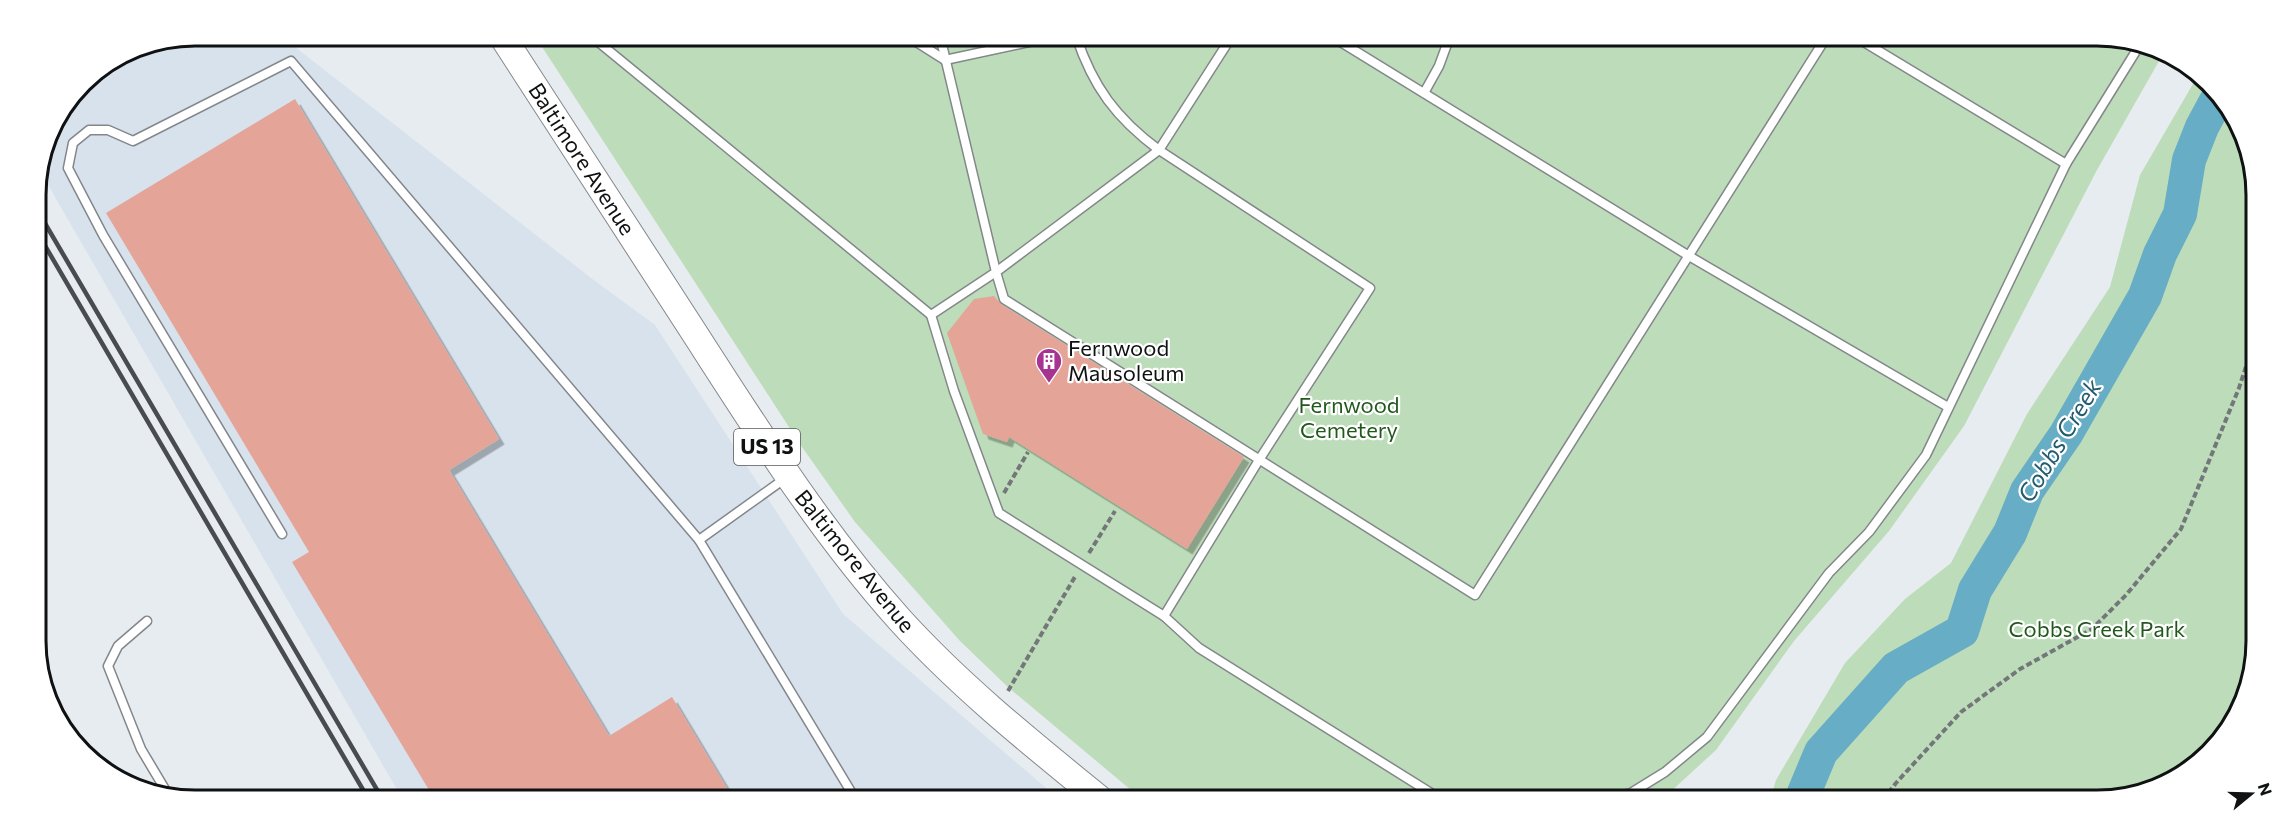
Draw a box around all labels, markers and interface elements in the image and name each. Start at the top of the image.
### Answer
street label: Baltimore Avenue [523,78,642,240]
place label: Fernwood Mausoleum [1068,334,1184,386]
building icon: Fernwood Mausoleum [1034,346,1064,384]
water label: Cobbs Creek [2011,373,2107,507]
park label: Fernwood Cemetery [1298,391,1400,443]
road number: US 13 [734,429,800,465]
street label: Baltimore Avenue [790,484,921,638]
park label: Cobbs Creek Park [2008,615,2186,642]
north arrow [2221,764,2281,824]
text: N [2255,780,2277,798]

